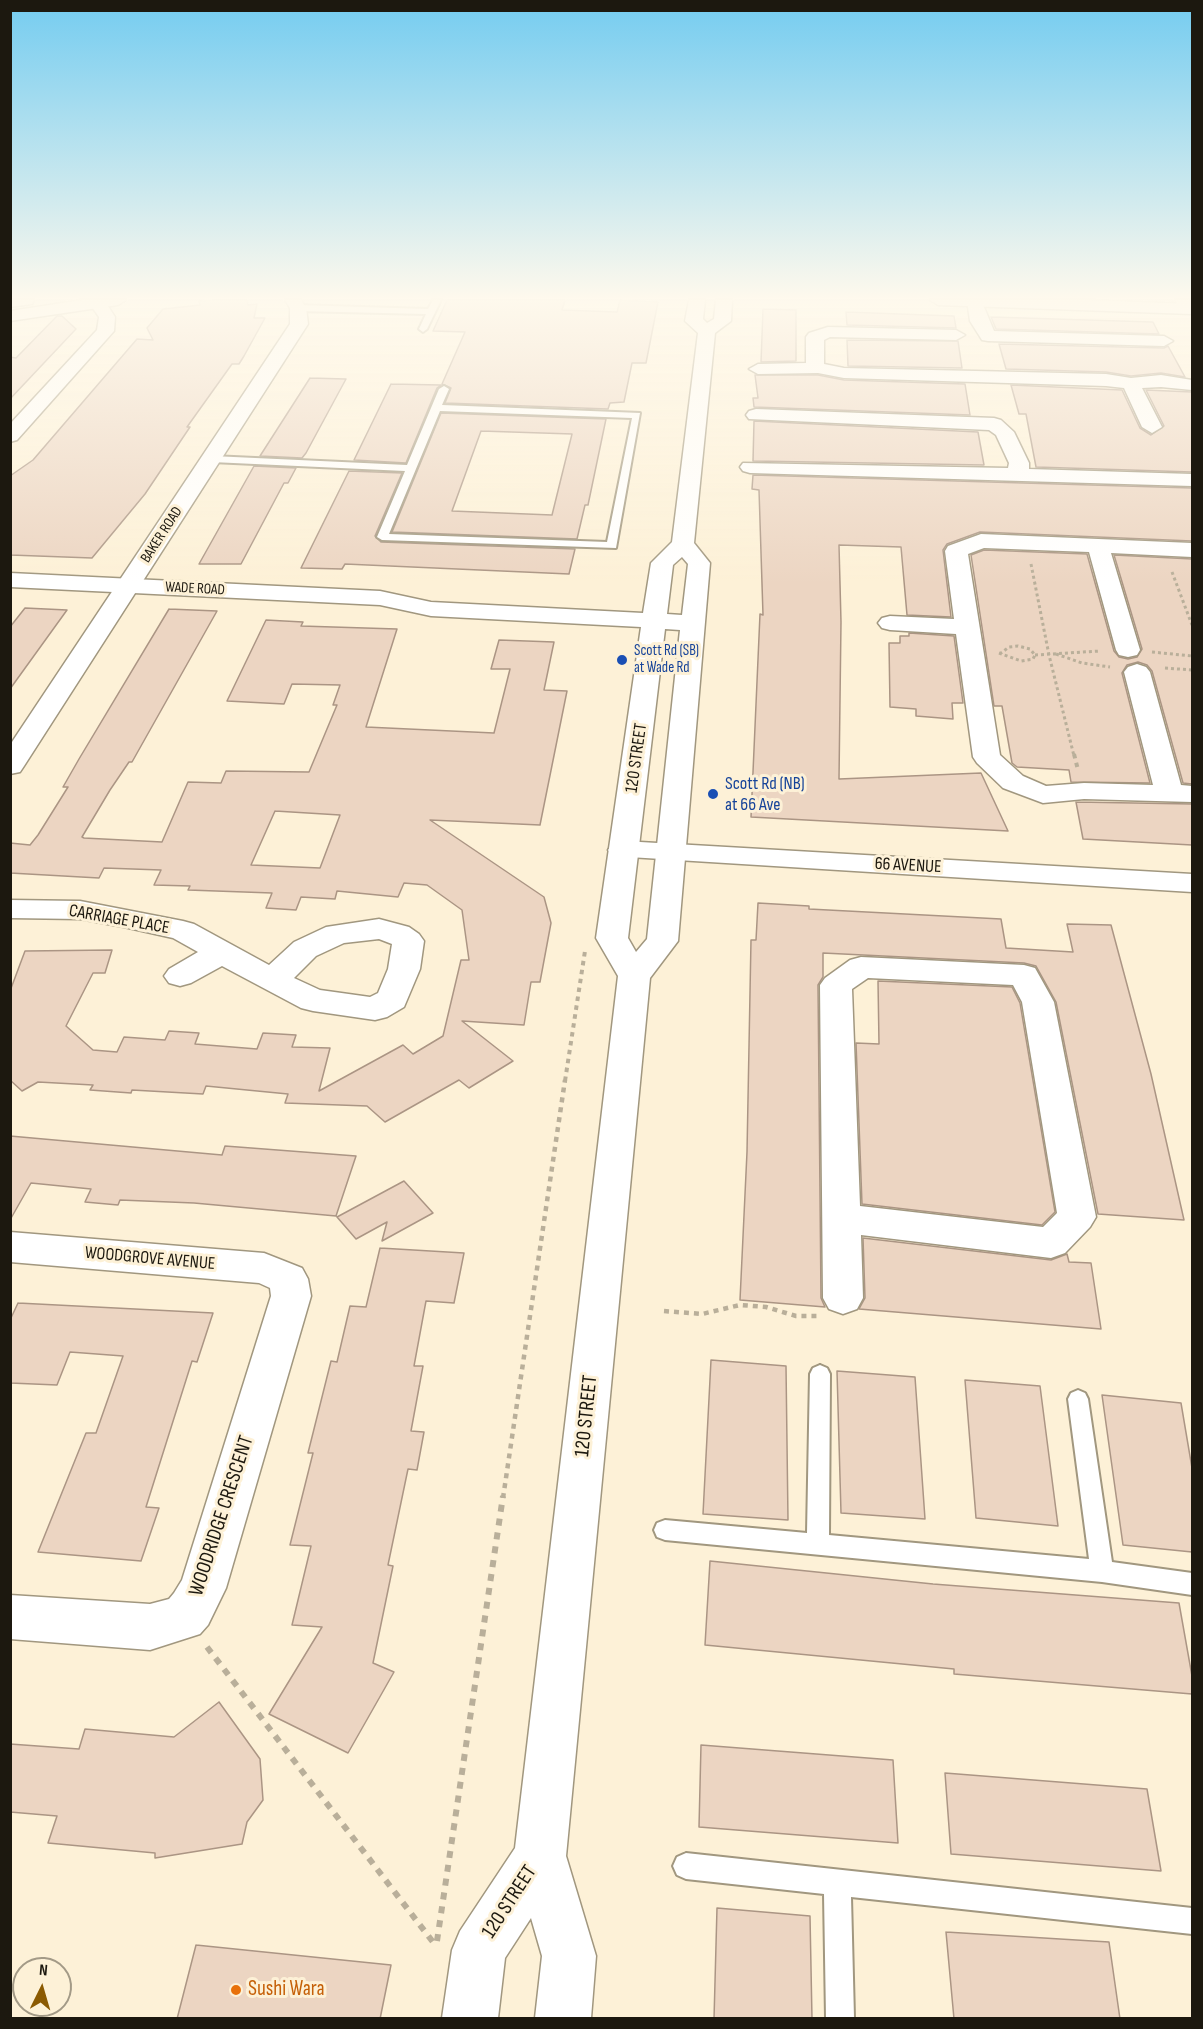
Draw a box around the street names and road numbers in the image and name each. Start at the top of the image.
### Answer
street label: BAKER ROAD [137,504,187,566]
street label: WADE ROAD [165,578,225,600]
street label: 120 STREET [621,722,653,794]
street label: 66 AVENUE [874,853,942,879]
street label: CARRIAGE PLACE [67,901,171,939]
street label: WOODGROVE AVENUE [84,1243,216,1275]
street label: 120 STREET [570,1374,604,1458]
street label: WOODRIDGE CRESCENT [184,1433,260,1599]
street label: 120 STREET [477,1861,543,1943]

